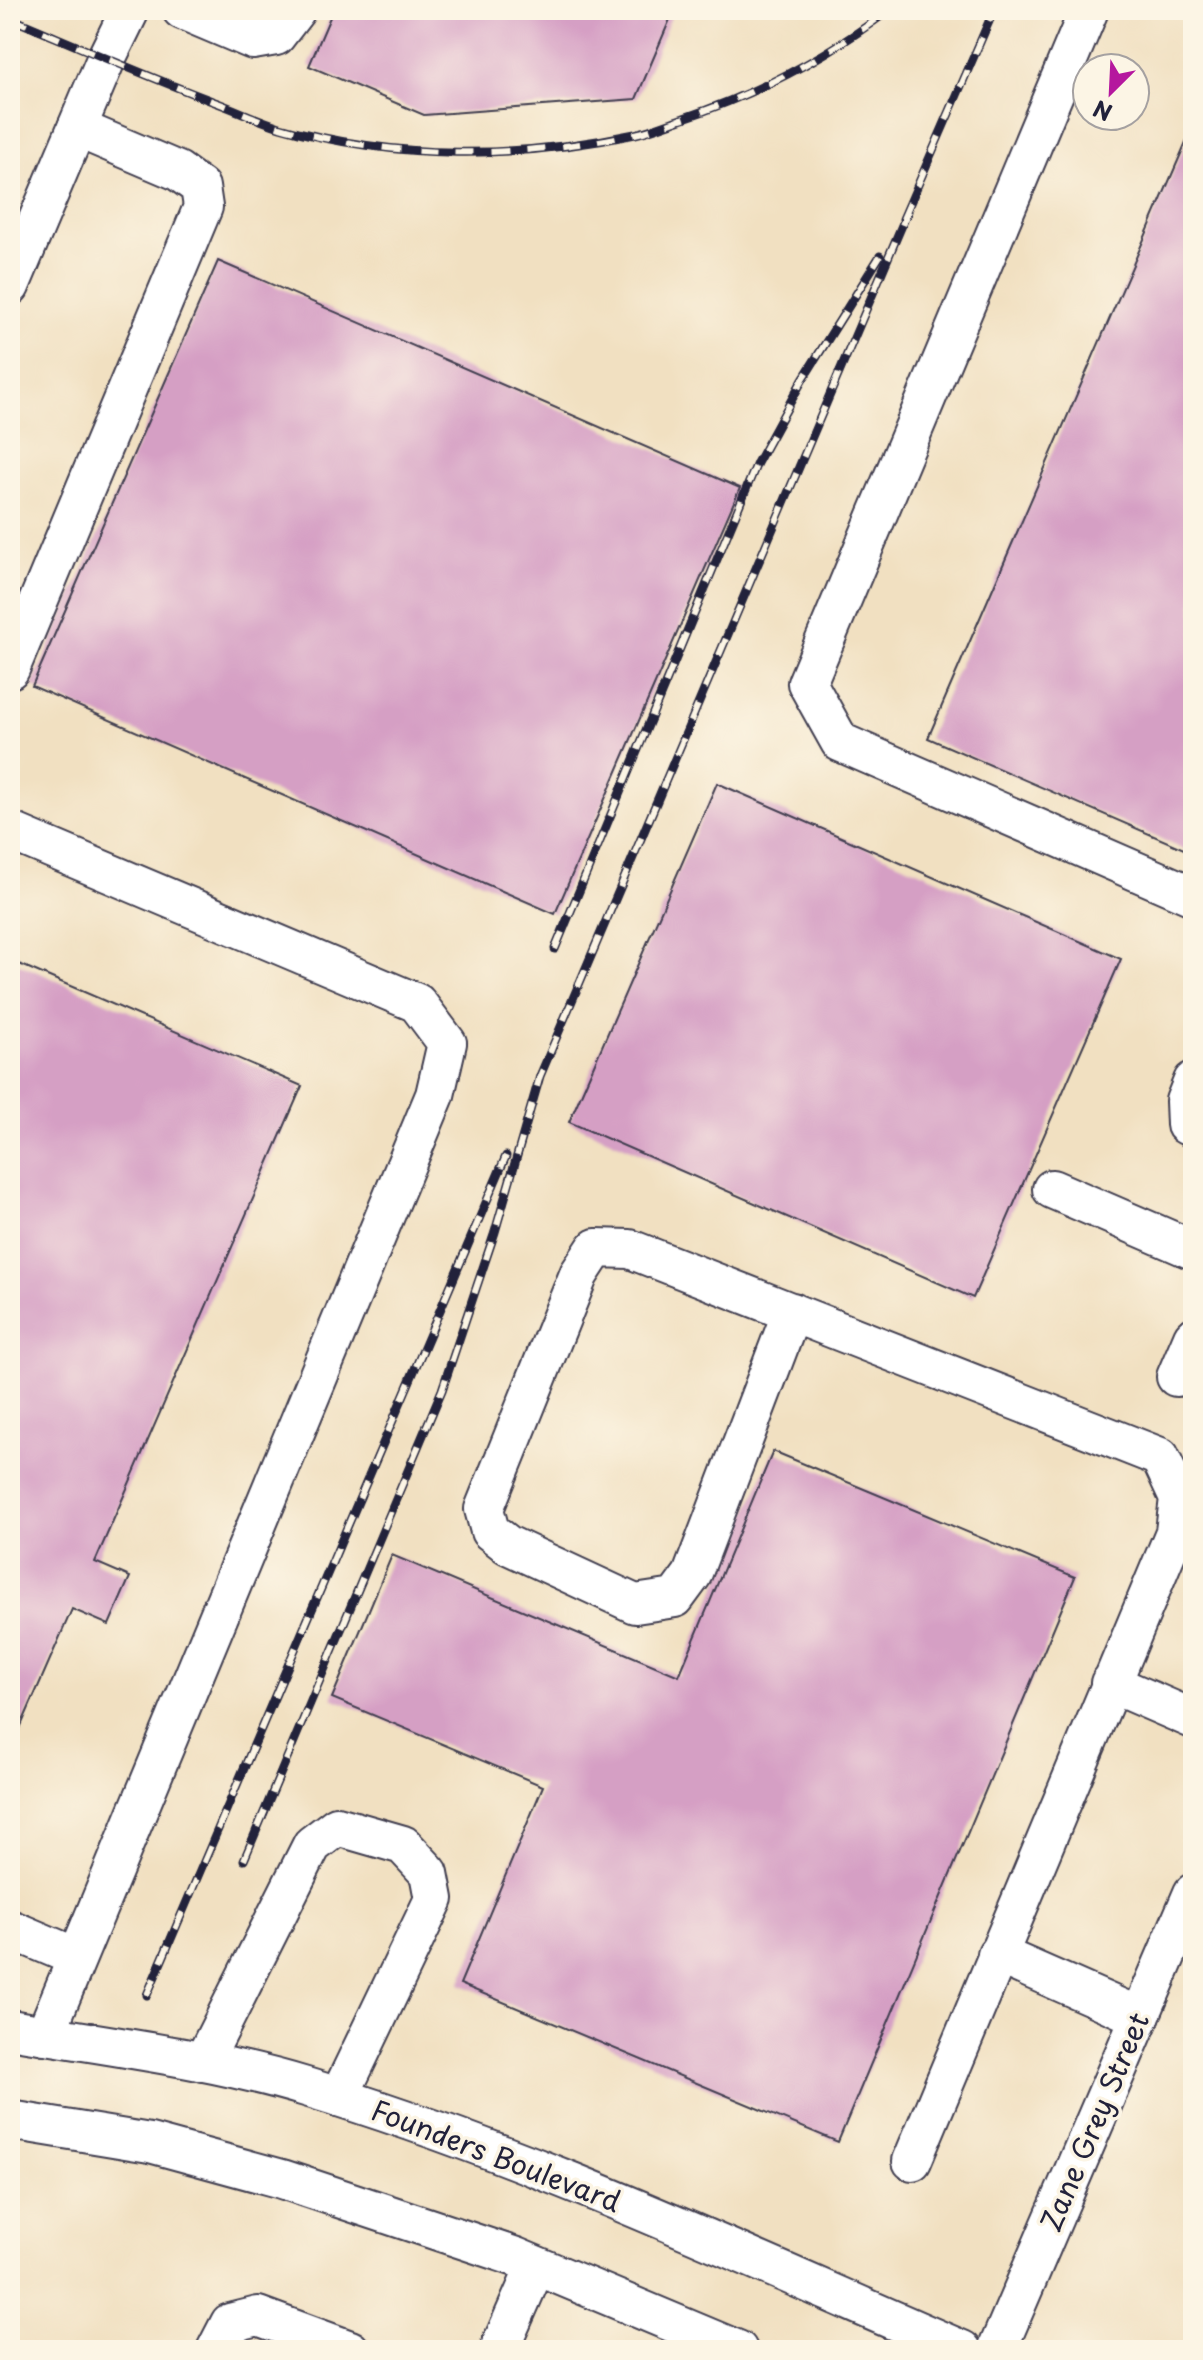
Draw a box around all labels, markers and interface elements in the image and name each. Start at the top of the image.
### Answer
north arrow [1071,52,1151,132]
text: N [1088,93,1117,130]
street label: Zane Grey Street [1028,2005,1159,2237]
street label: Founders Boulevard [366,2087,627,2222]

